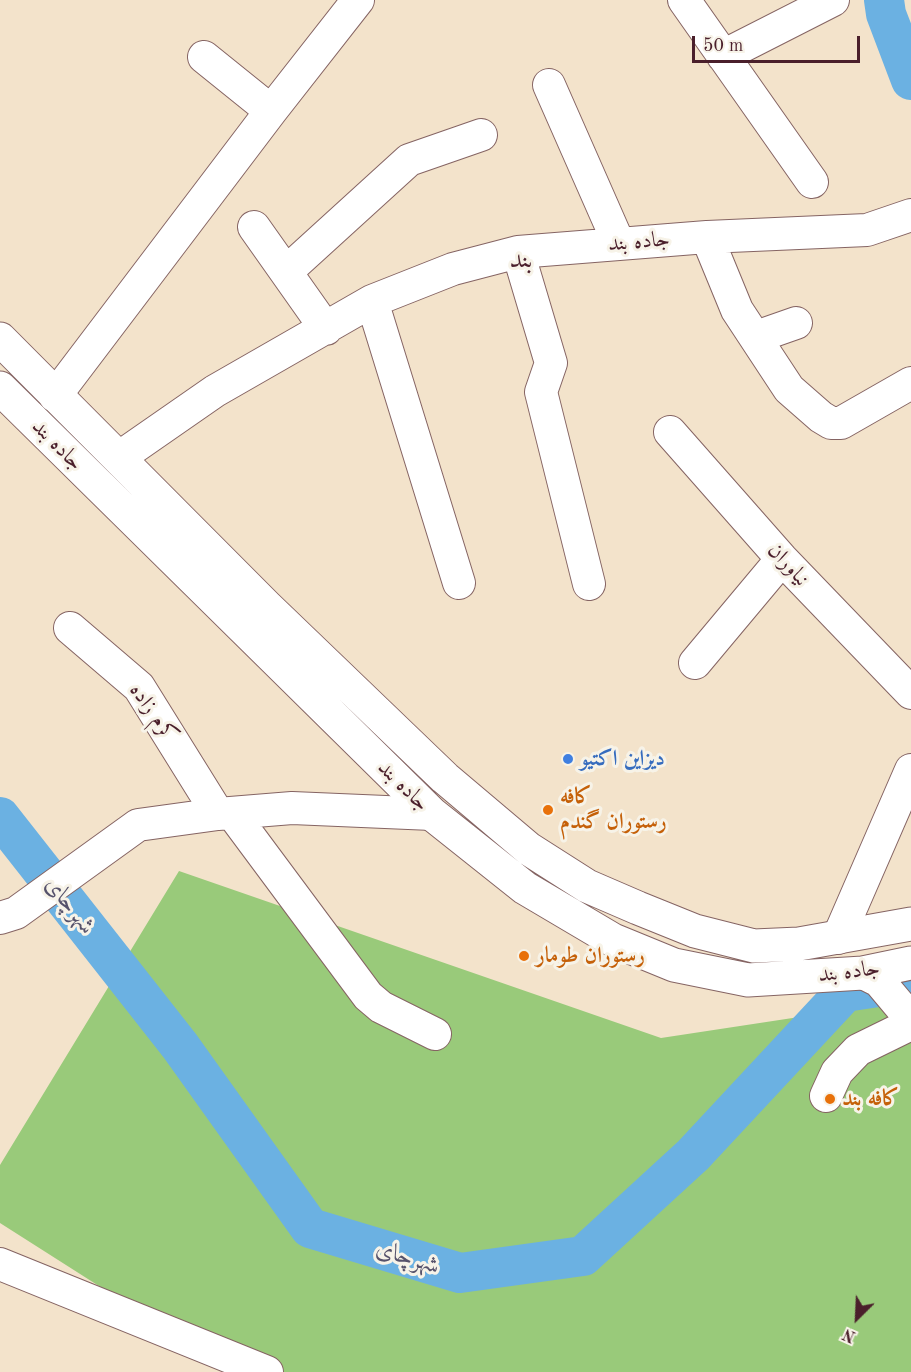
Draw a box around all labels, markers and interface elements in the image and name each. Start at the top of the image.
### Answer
scale bar [695,24,863,62]
text: 50 m [703,37,743,55]
street label: جاده بند [607,226,671,258]
district label: بند [509,244,533,276]
street label: جاده بند [26,414,88,476]
street label: نیاوران [761,538,815,592]
street label: کرم زاده [123,678,183,748]
place label: دیزاین اکتیو [580,746,665,772]
marker: دیزاین اکتیو [561,752,575,766]
street label: جاده بند [372,755,434,817]
place label: کافه رستوران گندم [560,784,667,836]
marker: کافه رستوران گندم [541,803,555,817]
water label: شهرچای [38,871,102,941]
place label: رستوران طومار [536,943,645,969]
marker: رستوران طومار [517,949,531,963]
street label: جاده بند [817,955,881,989]
place label: کافە بند [842,1086,900,1112]
marker: کافە بند [823,1092,837,1106]
water label: شهرچای [372,1235,444,1281]
north arrow [827,1288,887,1348]
text: N [841,1325,859,1344]

